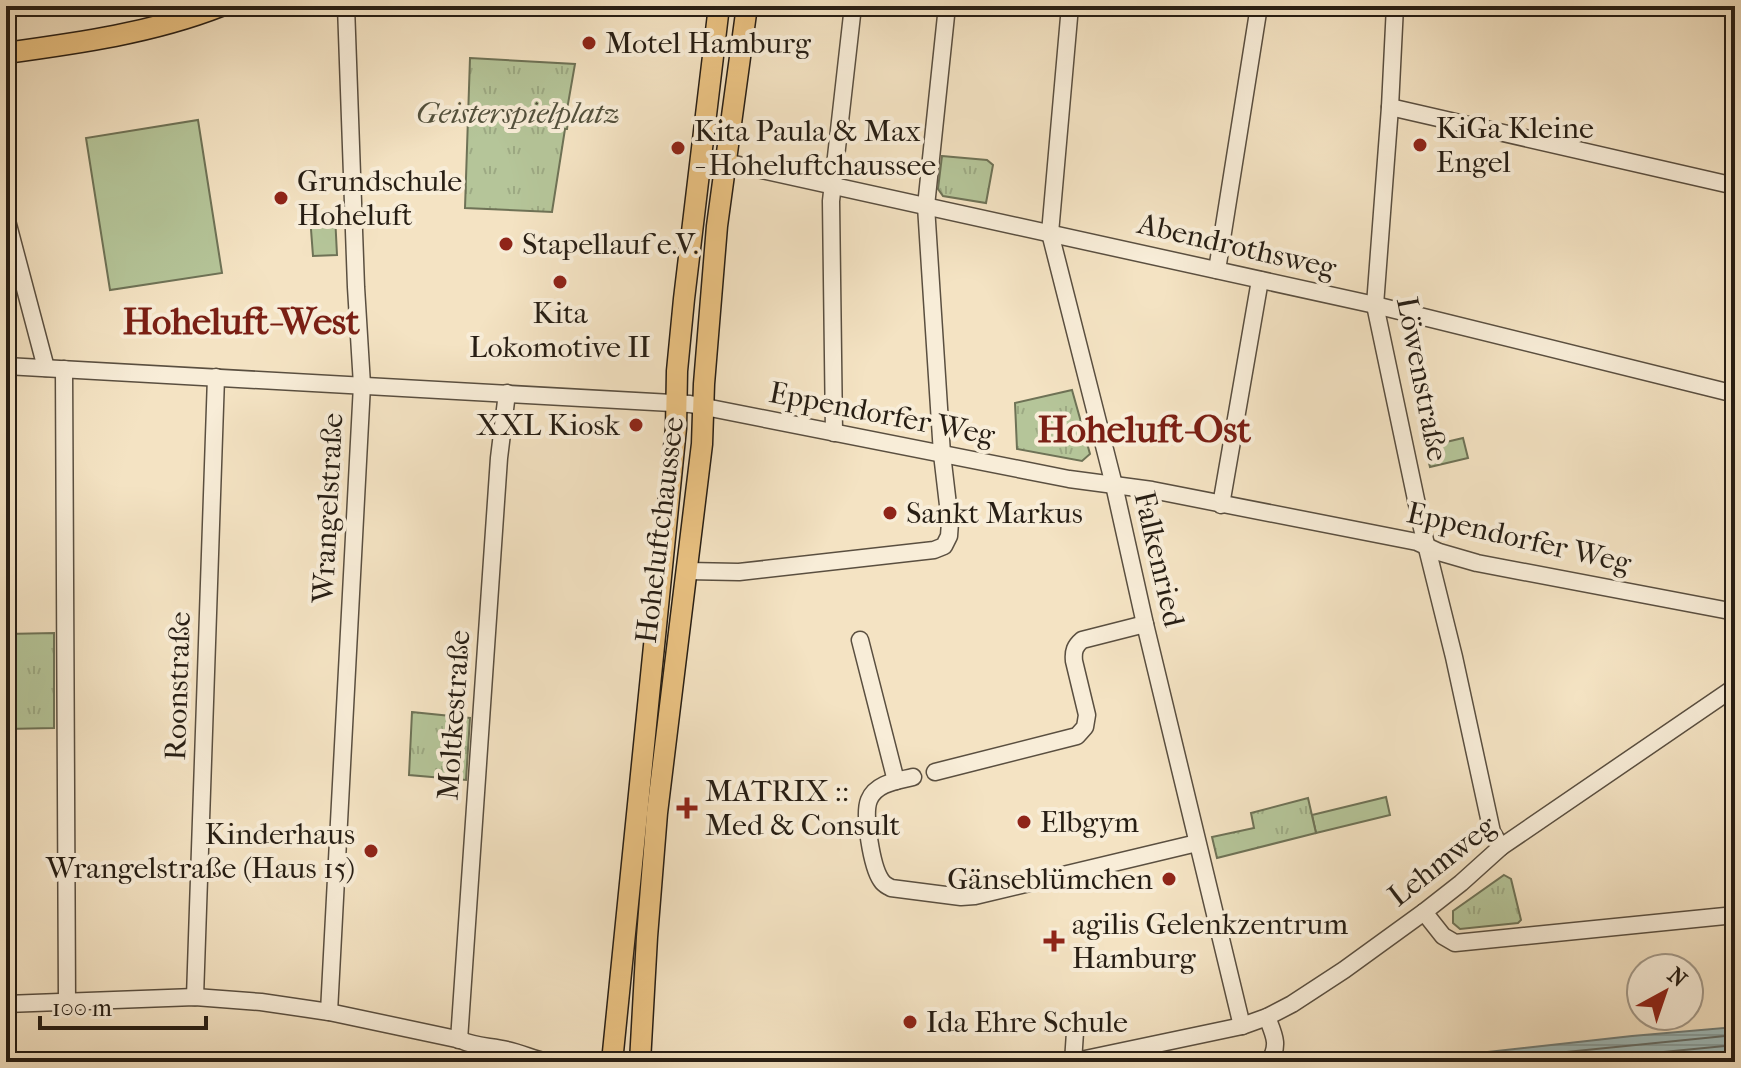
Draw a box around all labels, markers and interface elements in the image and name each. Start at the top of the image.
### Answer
place label: Motel Hamburg [605,26,812,61]
marker: Motel Hamburg [580,34,598,52]
park label: Geisterspielplatz [416,96,620,131]
place label: KiGa Kleine Engel [1436,111,1594,180]
place label: Kita Paula & Max - Hoheluftchaussee [694,114,936,183]
marker: KiGa Kleine Engel [1411,136,1429,154]
marker: Kita Paula & Max - Hoheluftchaussee [669,139,687,157]
place label: Grundschule Hoheluft [297,164,462,233]
marker: Grundschule Hoheluft [272,189,290,207]
street label: Abendrothsweg [1133,206,1341,286]
place label: Stapellauf e.V. [522,227,699,262]
marker: Stapellauf e.V. [497,235,515,253]
marker: Kita Lokomotive II [551,273,569,291]
street label: Löwenstraße [1389,294,1455,464]
place label: Kita Lokomotive II [469,296,651,365]
district label: Hoheluft-West [122,299,360,344]
street label: Eppendorfer Weg [766,375,999,453]
district label: Hoheluft-Ost [1037,407,1251,452]
place label: XXL Kiosk [476,408,621,443]
street label: Wrangelstraße [305,412,350,605]
street label: Hoheluftchaussee [629,415,691,645]
marker: XXL Kiosk [627,416,645,434]
street label: Falkenried [1126,488,1192,631]
street label: Eppendorfer Weg [1404,495,1635,581]
place label: Sankt Markus [906,496,1083,531]
marker: Sankt Markus [881,504,899,522]
street label: Roonstraße [158,611,198,761]
street label: Moltkestraße [431,629,477,801]
place label: MATRIX :: Med & Consult [705,774,901,843]
marker: MATRIX :: Med & Consult [676,797,698,819]
place label: Elbgym [1040,805,1139,840]
street label: Lehmweg [1381,808,1503,914]
marker: Elbgym [1015,813,1033,831]
place label: Kinderhaus Wrangelstraße (Haus 15) [45,817,355,886]
marker: Kinderhaus Wrangelstraße (Haus 15) [362,842,380,860]
place label: Gänseblümchen [947,862,1154,897]
marker: Gänseblümchen [1160,870,1178,888]
place label: agilis Gelenkzentrum Hamburg [1072,907,1348,976]
marker: agilis Gelenkzentrum Hamburg [1043,930,1065,952]
north arrow [1625,952,1705,1032]
text: N [1662,962,1692,993]
scale bar [40,980,206,1030]
text: 100 m [52,994,112,1022]
place label: Ida Ehre Schule [926,1005,1128,1040]
marker: Ida Ehre Schule [901,1013,919,1031]

